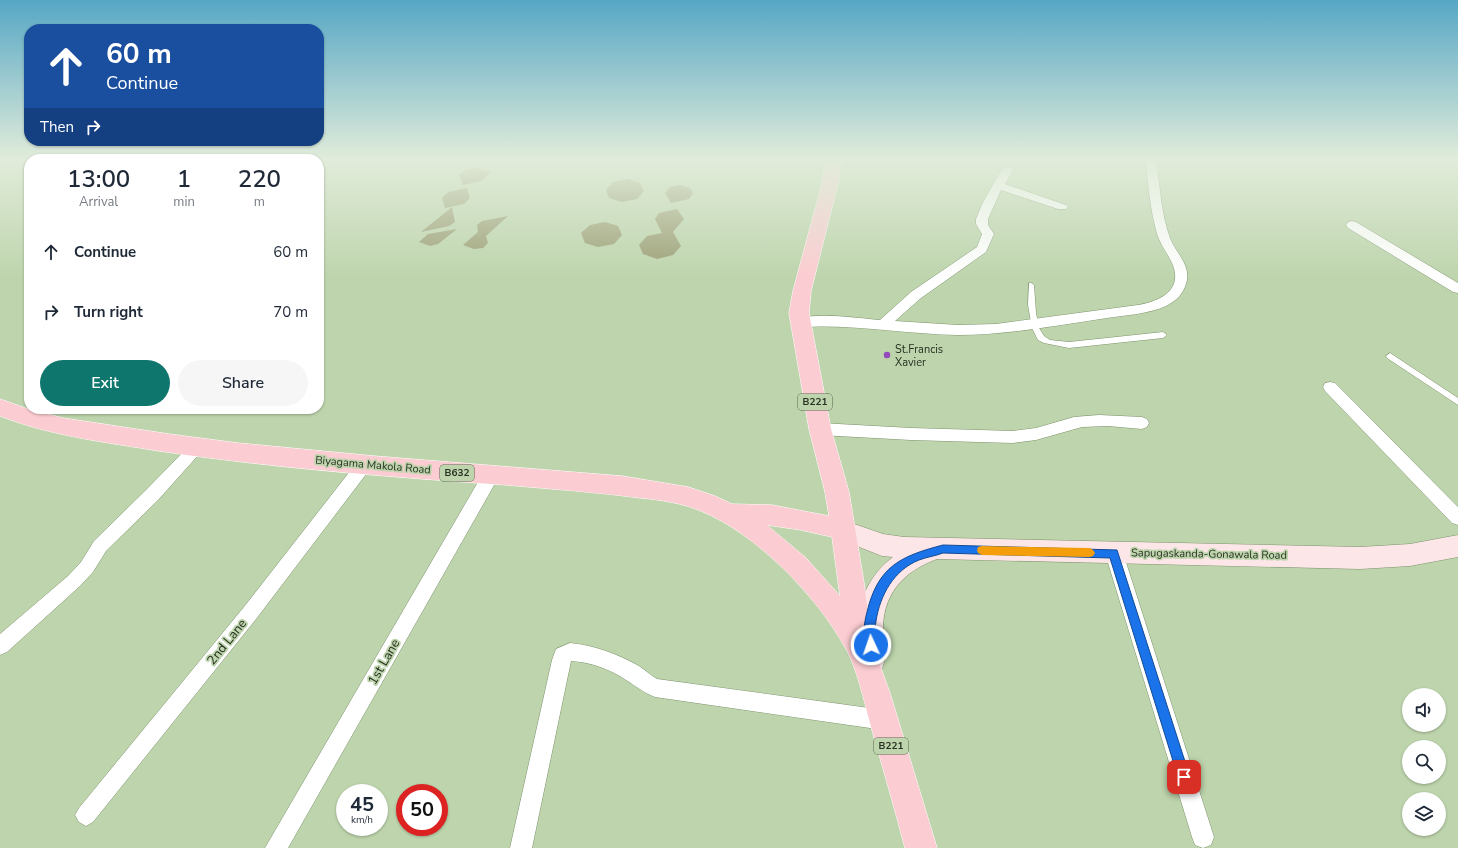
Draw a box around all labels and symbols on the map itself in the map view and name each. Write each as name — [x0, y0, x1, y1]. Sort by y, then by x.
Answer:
place label: St.Francis Xavier — [895, 342, 943, 370]
marker: St.Francis Xavier — [882, 350, 892, 360]
road number: B221 — [798, 394, 832, 410]
street label: Biyagama Makola Road — [315, 452, 431, 478]
road number: B632 — [440, 465, 474, 481]
street label: Sapugaskanda-Gonawala Road — [1131, 545, 1287, 563]
street label: 2nd Lane — [203, 615, 251, 669]
position arrow — [850, 624, 892, 666]
street label: 1st Lane — [364, 636, 404, 688]
road number: B221 — [874, 738, 908, 754]
pin — [1167, 760, 1201, 794]
speed limit sign: 50 — [396, 784, 448, 836]

